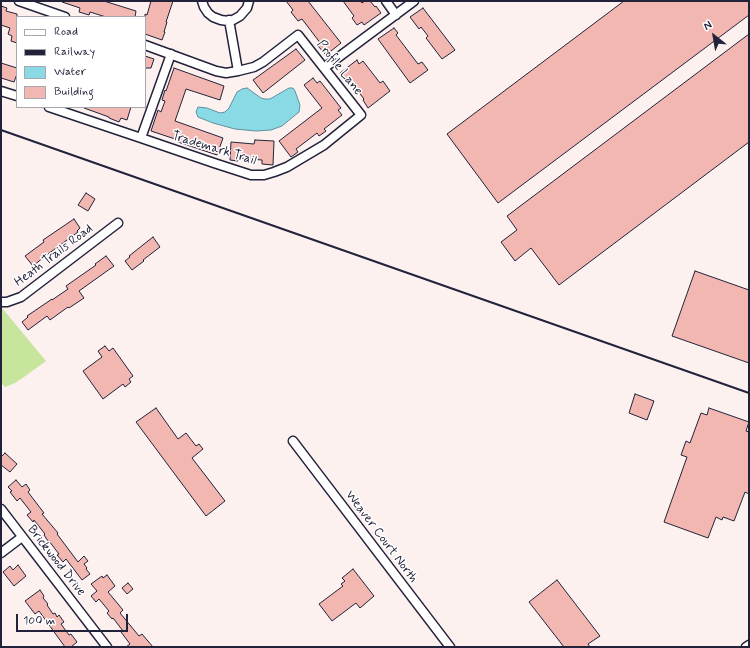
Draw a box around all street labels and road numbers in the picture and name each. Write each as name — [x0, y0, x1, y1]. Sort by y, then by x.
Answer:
street label: Profile Lane — [313, 37, 365, 99]
street label: Trademark Trail — [170, 129, 258, 169]
street label: Heath Trails Road — [12, 221, 96, 291]
street label: Weaver Court North — [341, 488, 421, 586]
street label: Brickwood Drive — [24, 522, 88, 600]

